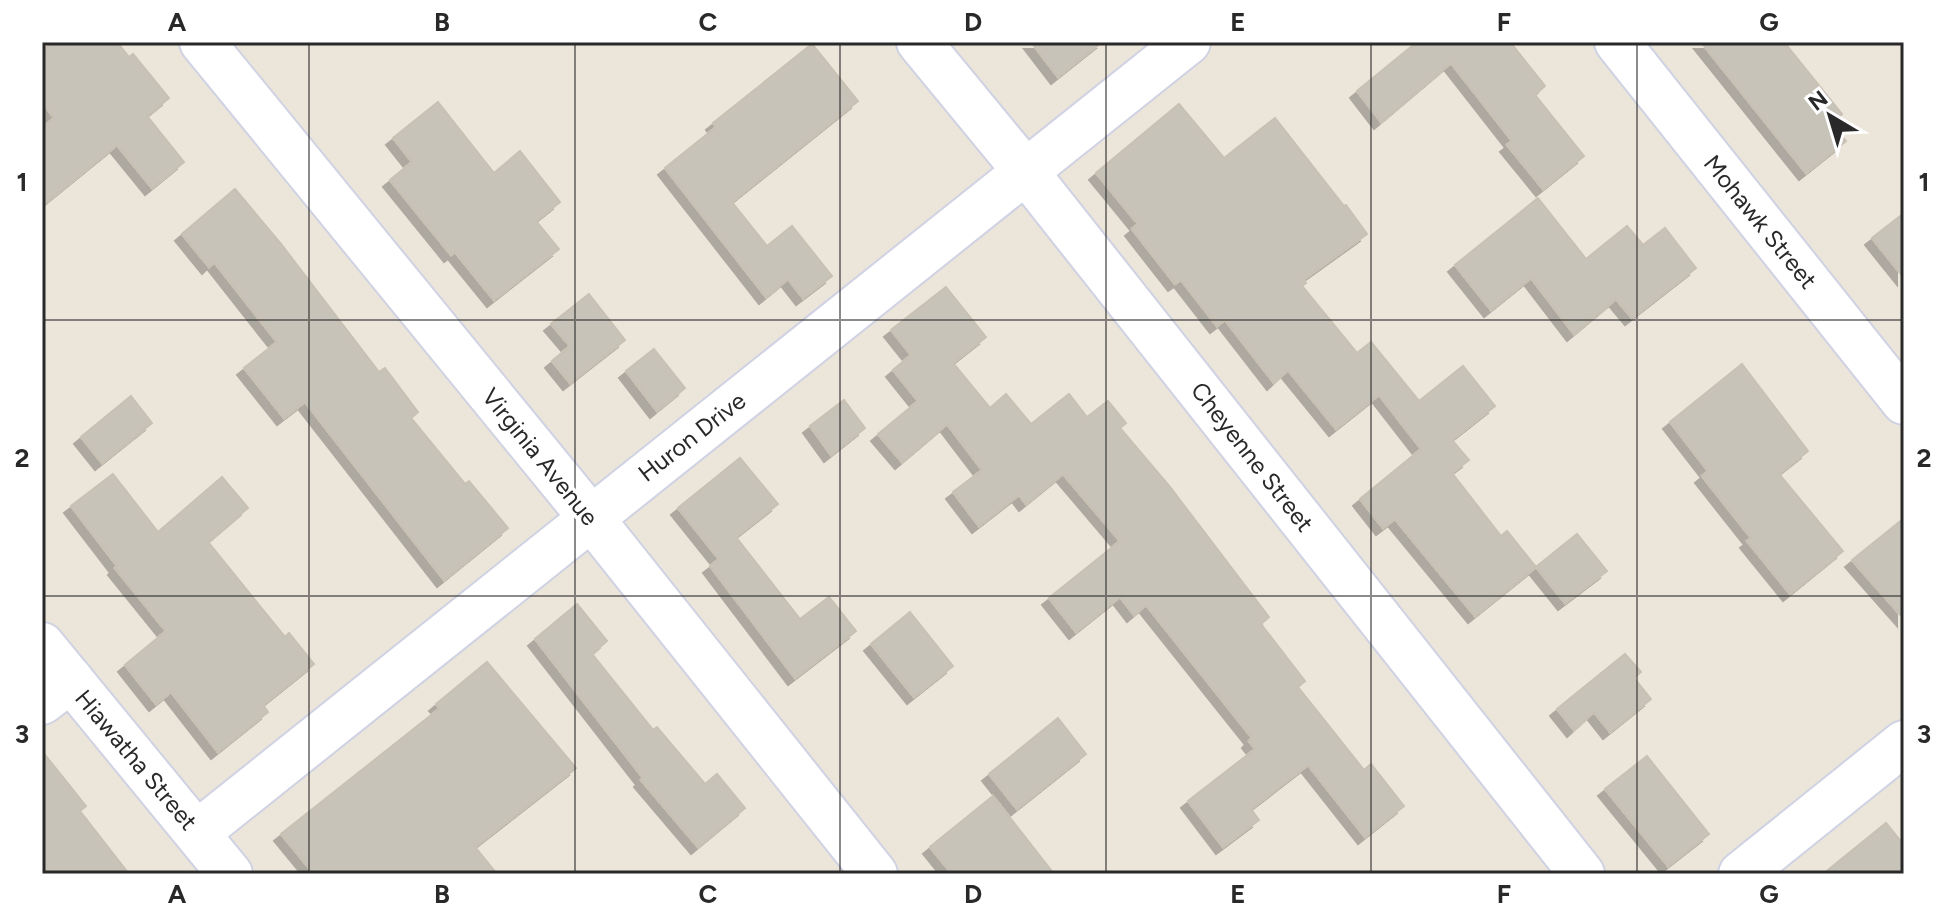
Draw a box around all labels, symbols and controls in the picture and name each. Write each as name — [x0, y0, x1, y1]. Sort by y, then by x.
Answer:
text: A — [168, 6, 187, 38]
text: B — [434, 6, 450, 38]
text: C — [699, 6, 718, 38]
text: D — [964, 6, 982, 38]
text: E — [1230, 6, 1246, 38]
text: F — [1497, 6, 1511, 38]
text: G — [1759, 6, 1779, 38]
north arrow — [1790, 76, 1870, 156]
text: N — [1803, 85, 1833, 117]
street label: Mohawk Street — [1698, 149, 1823, 294]
text: 1 — [17, 166, 27, 198]
text: 1 — [1919, 166, 1929, 198]
street label: Cheyenne Street — [1185, 376, 1320, 537]
street label: Virginia Avenue — [476, 382, 605, 531]
street label: Huron Drive — [632, 386, 751, 488]
text: 2 — [14, 442, 30, 474]
text: 2 — [1916, 442, 1932, 474]
street label: Hiawatha Street — [69, 684, 203, 836]
text: 3 — [15, 718, 29, 750]
text: 3 — [1917, 718, 1931, 750]
text: A — [168, 878, 187, 910]
text: B — [434, 878, 450, 910]
text: C — [699, 878, 718, 910]
text: D — [964, 878, 982, 910]
text: E — [1230, 878, 1246, 910]
text: F — [1497, 878, 1511, 910]
text: G — [1759, 878, 1779, 910]

